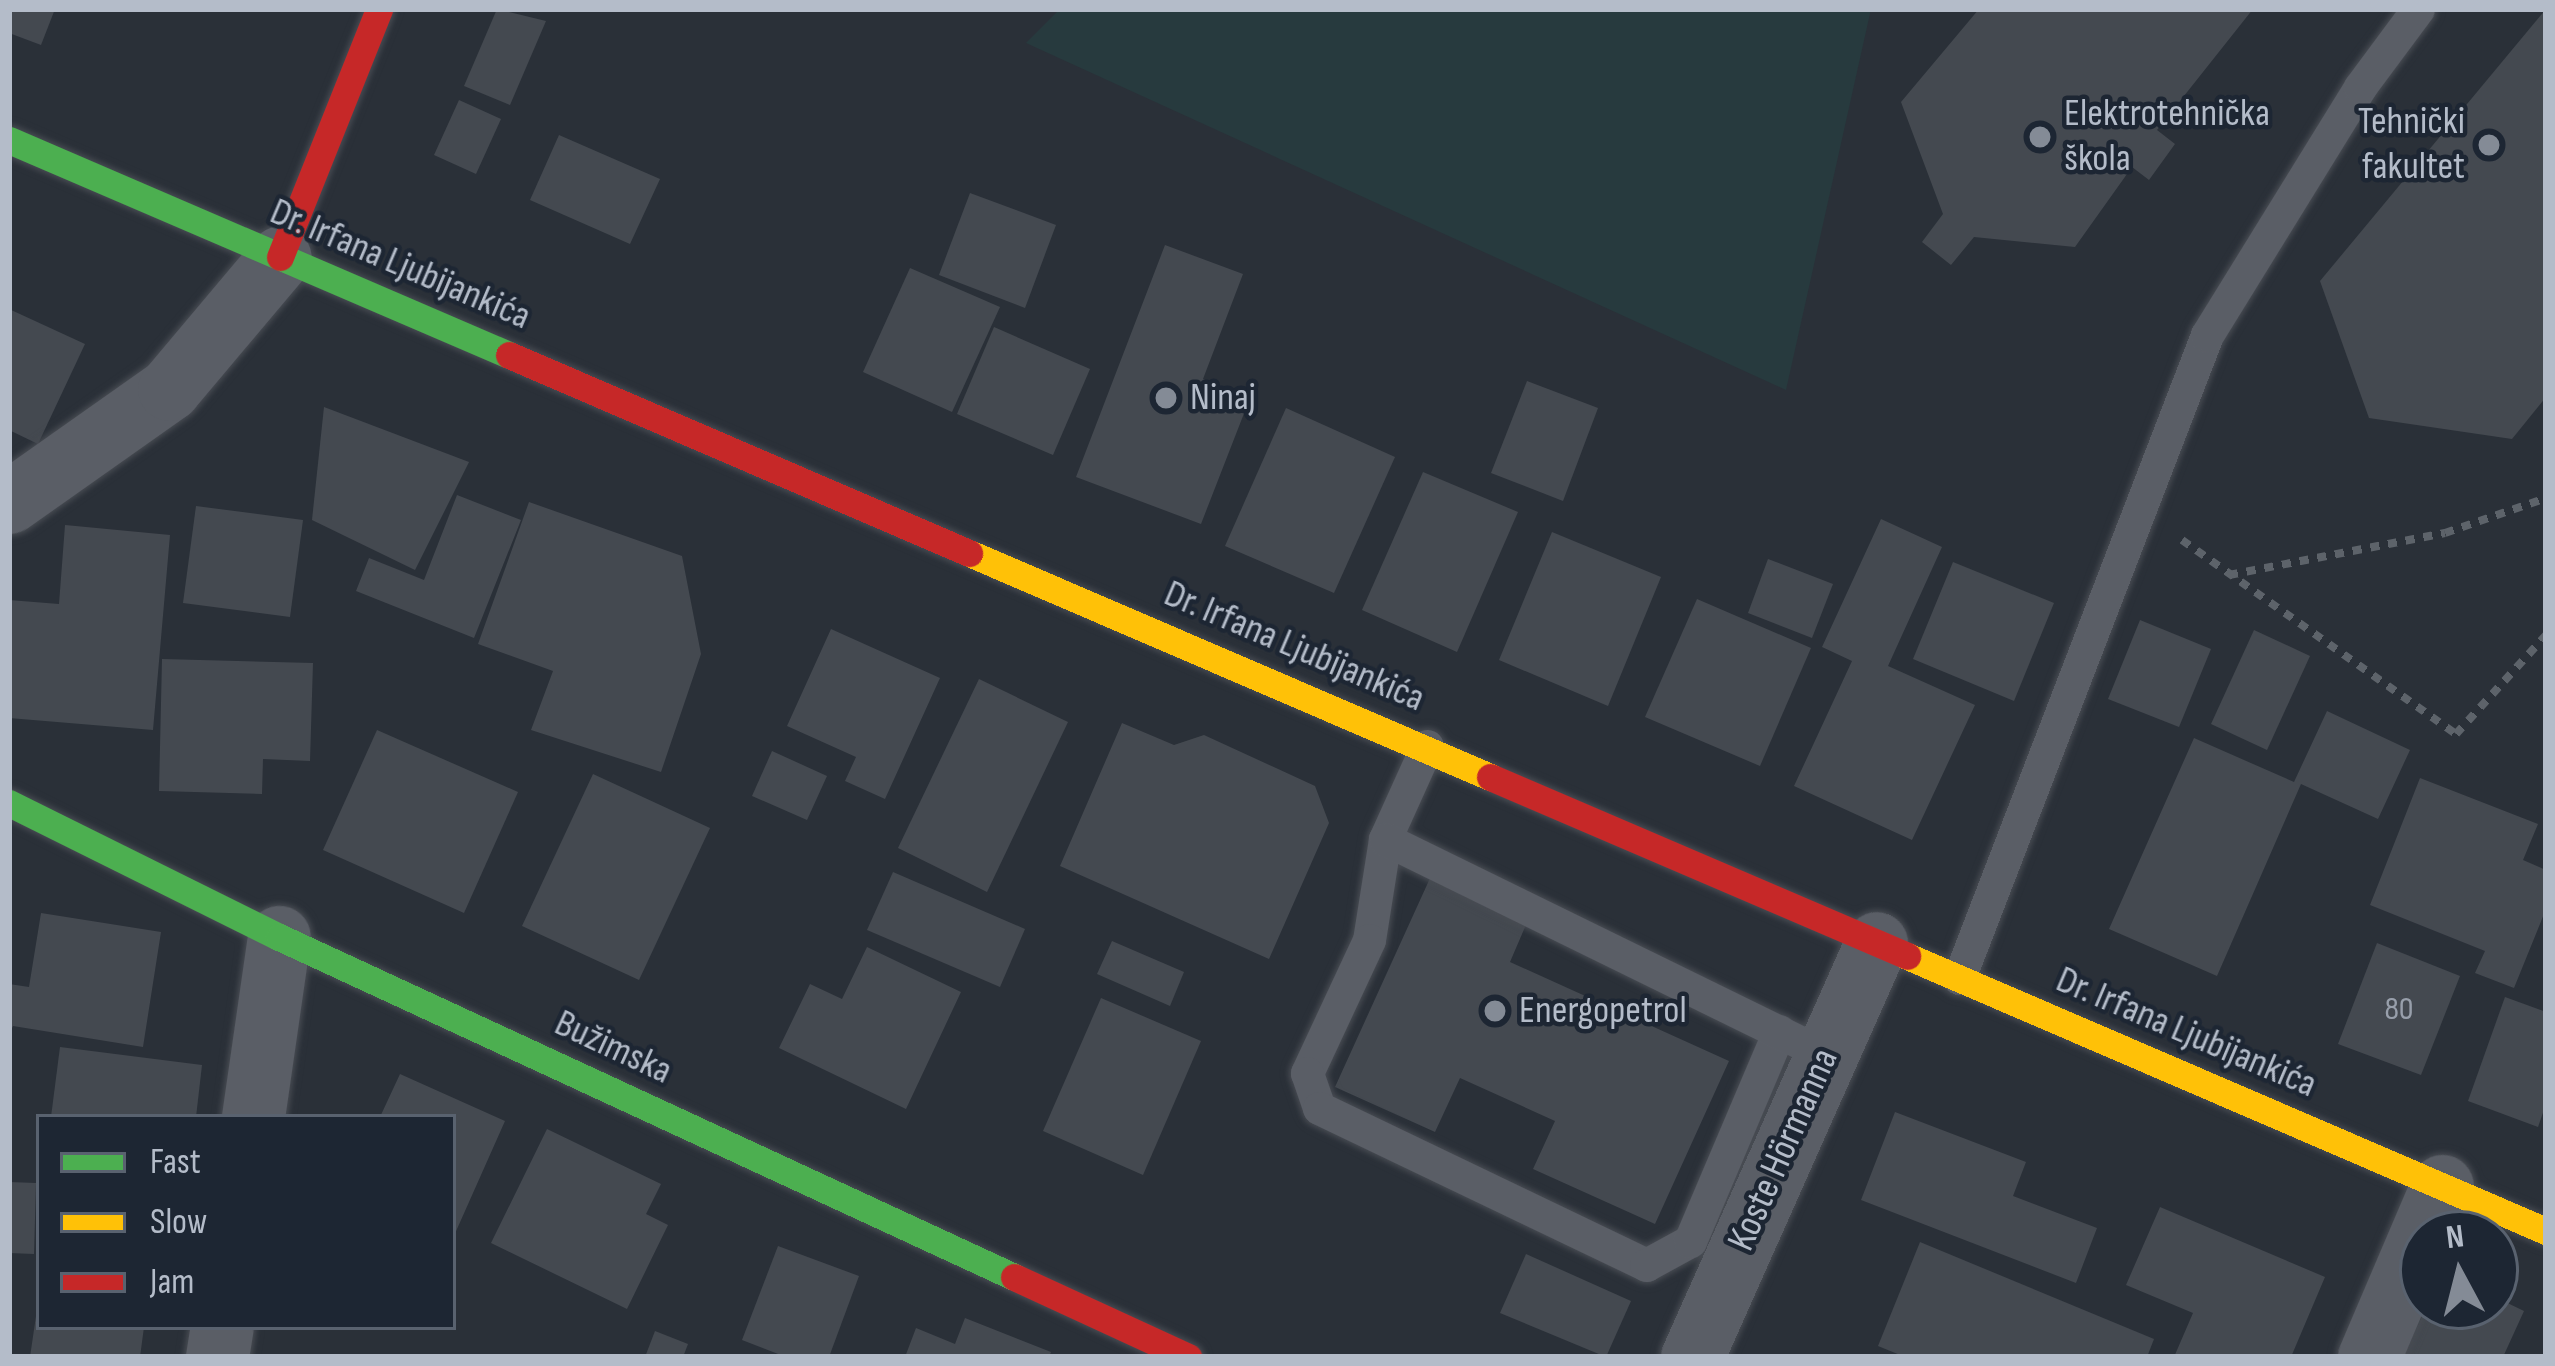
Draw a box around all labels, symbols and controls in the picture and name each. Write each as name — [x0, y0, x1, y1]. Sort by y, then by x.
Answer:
place label: Elektrotehnička škola — [2064, 92, 2270, 183]
place label: Tehnički fakultet — [2358, 100, 2465, 191]
marker: Elektrotehnička škola — [2027, 124, 2053, 150]
marker: Tehnički fakultet — [2476, 132, 2502, 158]
street label: Dr. Irfana Ljubijankića — [263, 189, 537, 341]
place label: Ninaj — [1190, 375, 1256, 421]
marker: Ninaj — [1153, 385, 1179, 411]
street label: Dr. Irfana Ljubijankića — [1157, 571, 1431, 723]
street label: Dr. Irfana Ljubijankića — [2049, 957, 2323, 1109]
place label: Energopetrol — [1519, 988, 1687, 1034]
house number: 80 — [2384, 990, 2414, 1030]
marker: Energopetrol — [1482, 998, 1508, 1024]
street label: Bužimska — [547, 1001, 679, 1095]
street label: Koste Hörmanna — [1719, 1042, 1849, 1258]
legend — [36, 1114, 456, 1330]
text: Fast — [150, 1141, 201, 1184]
text: Slow — [150, 1201, 207, 1244]
north arrow — [2399, 1210, 2519, 1330]
text: N — [2444, 1216, 2466, 1258]
text: Jam — [150, 1261, 194, 1304]

